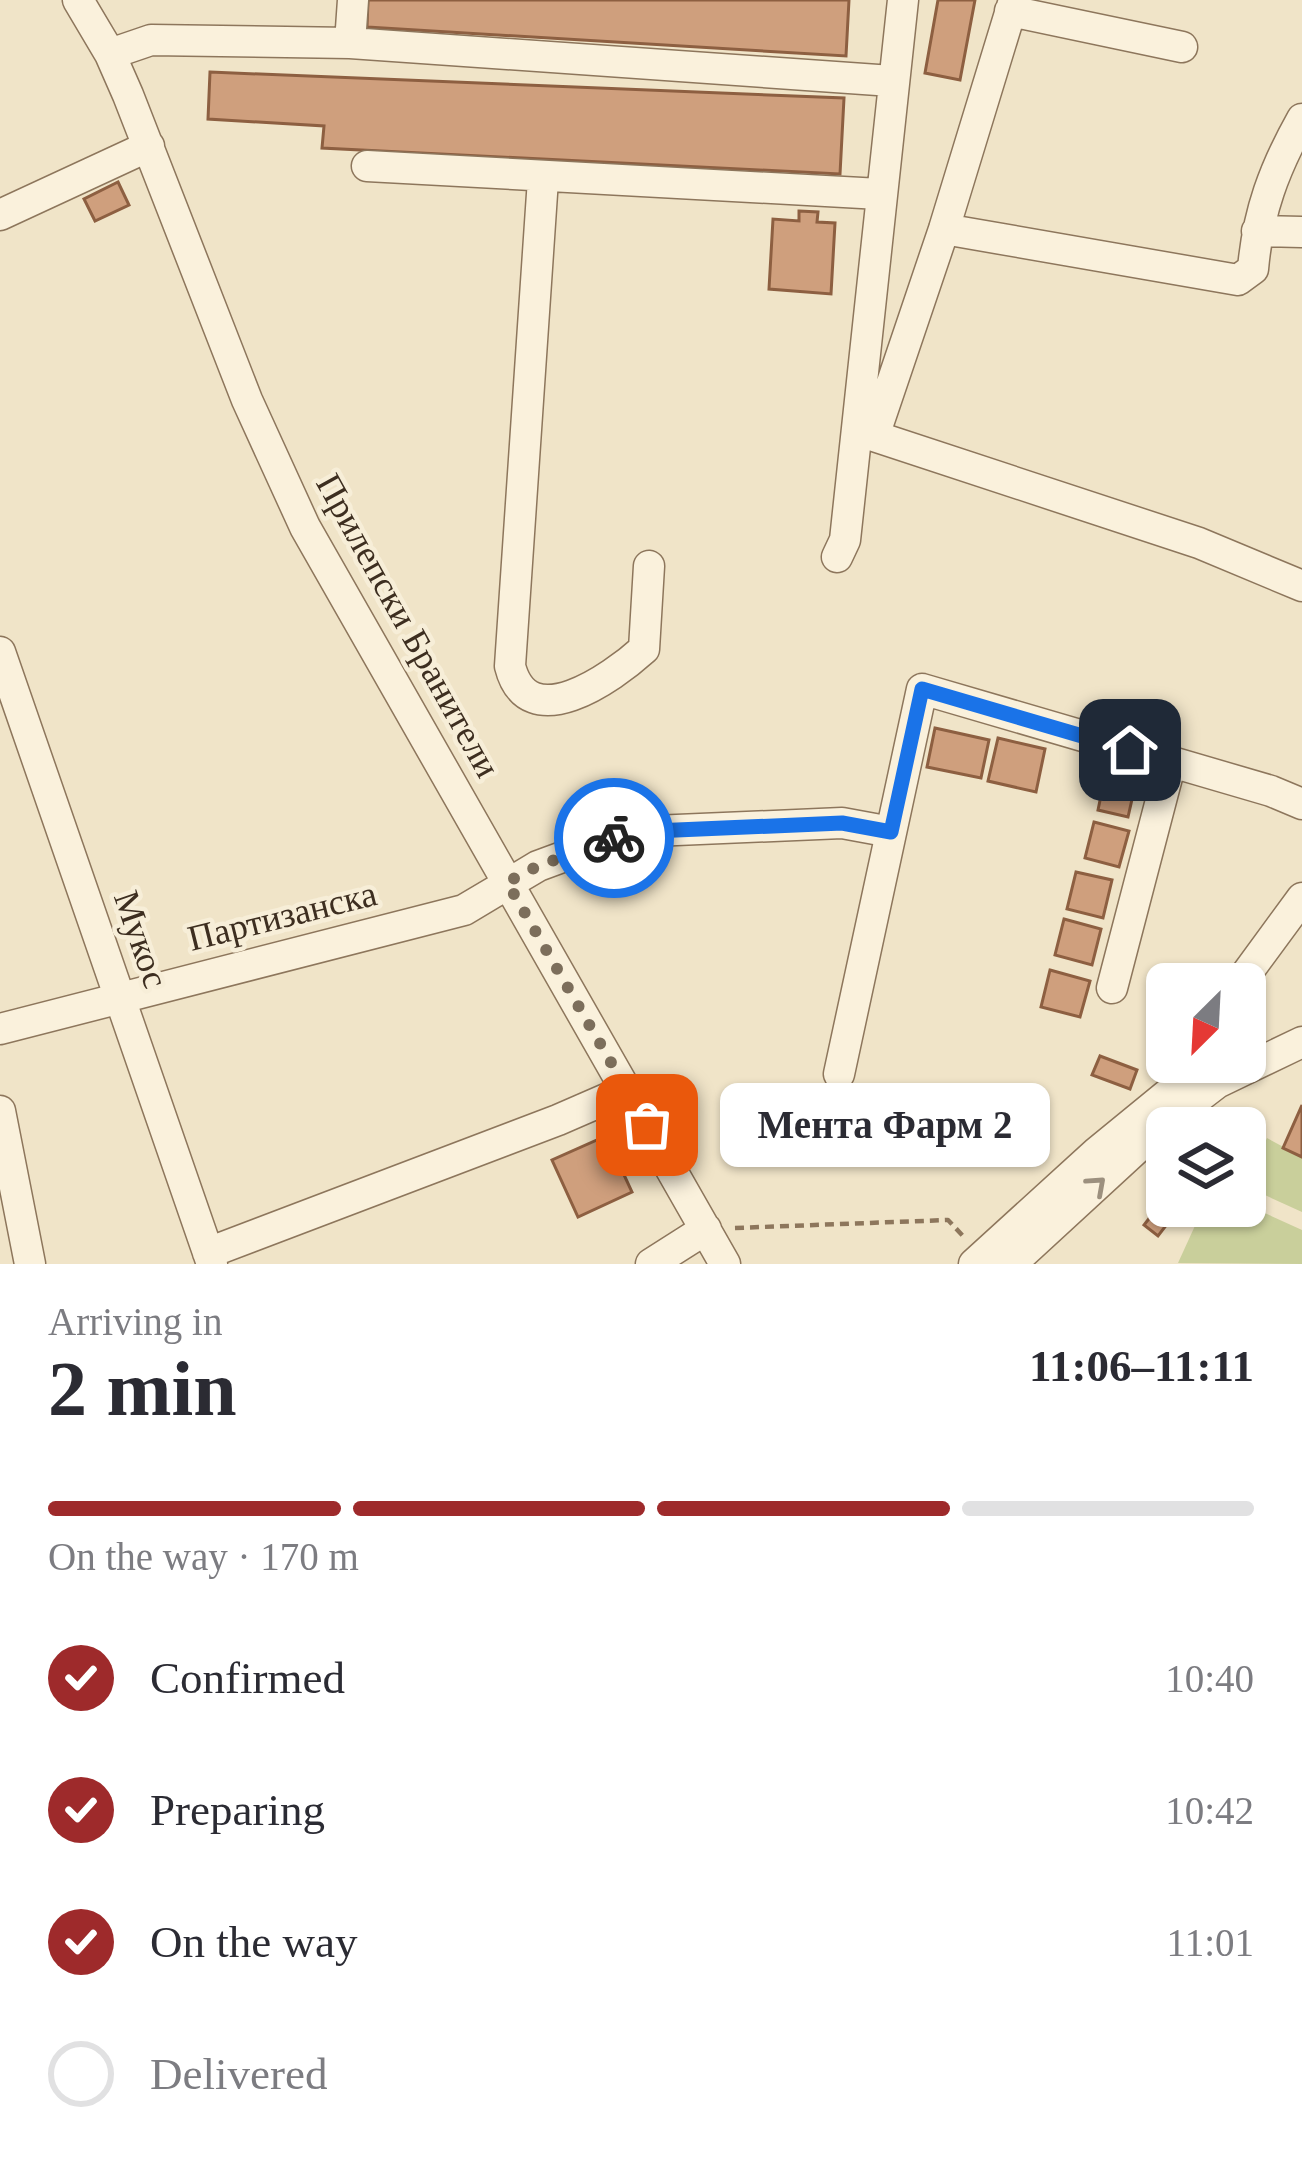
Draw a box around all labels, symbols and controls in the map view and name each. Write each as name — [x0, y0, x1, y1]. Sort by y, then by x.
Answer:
street label: Прилепски Бранители — [308, 467, 508, 784]
pin — [1079, 699, 1181, 801]
icon: home — [1097, 717, 1163, 783]
courier — [554, 778, 674, 898]
icon: bike — [581, 805, 647, 871]
street label: Партизанска — [184, 873, 381, 959]
street label: Мукос — [106, 886, 176, 993]
north arrow — [1146, 963, 1266, 1083]
map controls — [1146, 963, 1266, 1227]
pin — [596, 1074, 698, 1176]
callout: Мента Фарм 2 — [719, 1083, 1049, 1167]
icon: bag — [614, 1092, 680, 1158]
text: Мента Фарм 2 — [758, 1103, 1012, 1146]
button: layers — [1146, 1107, 1266, 1227]
one-way arrow — [1084, 1178, 1105, 1199]
text: Arriving in — [48, 1300, 222, 1343]
text: 11:06–11:11 — [1029, 1341, 1254, 1391]
text: 2 min — [48, 1345, 237, 1432]
text: On the way · 170 m — [48, 1535, 359, 1578]
icon: check — [48, 1645, 114, 1711]
text: Confirmed — [150, 1653, 345, 1703]
text: 10:40 — [1165, 1657, 1254, 1700]
icon: check — [48, 1777, 114, 1843]
text: Preparing — [150, 1785, 325, 1835]
text: 10:42 — [1165, 1789, 1254, 1832]
icon: check — [48, 1909, 114, 1975]
text: On the way — [150, 1917, 357, 1967]
text: 11:01 — [1167, 1921, 1254, 1964]
text: Delivered — [150, 2049, 327, 2099]

